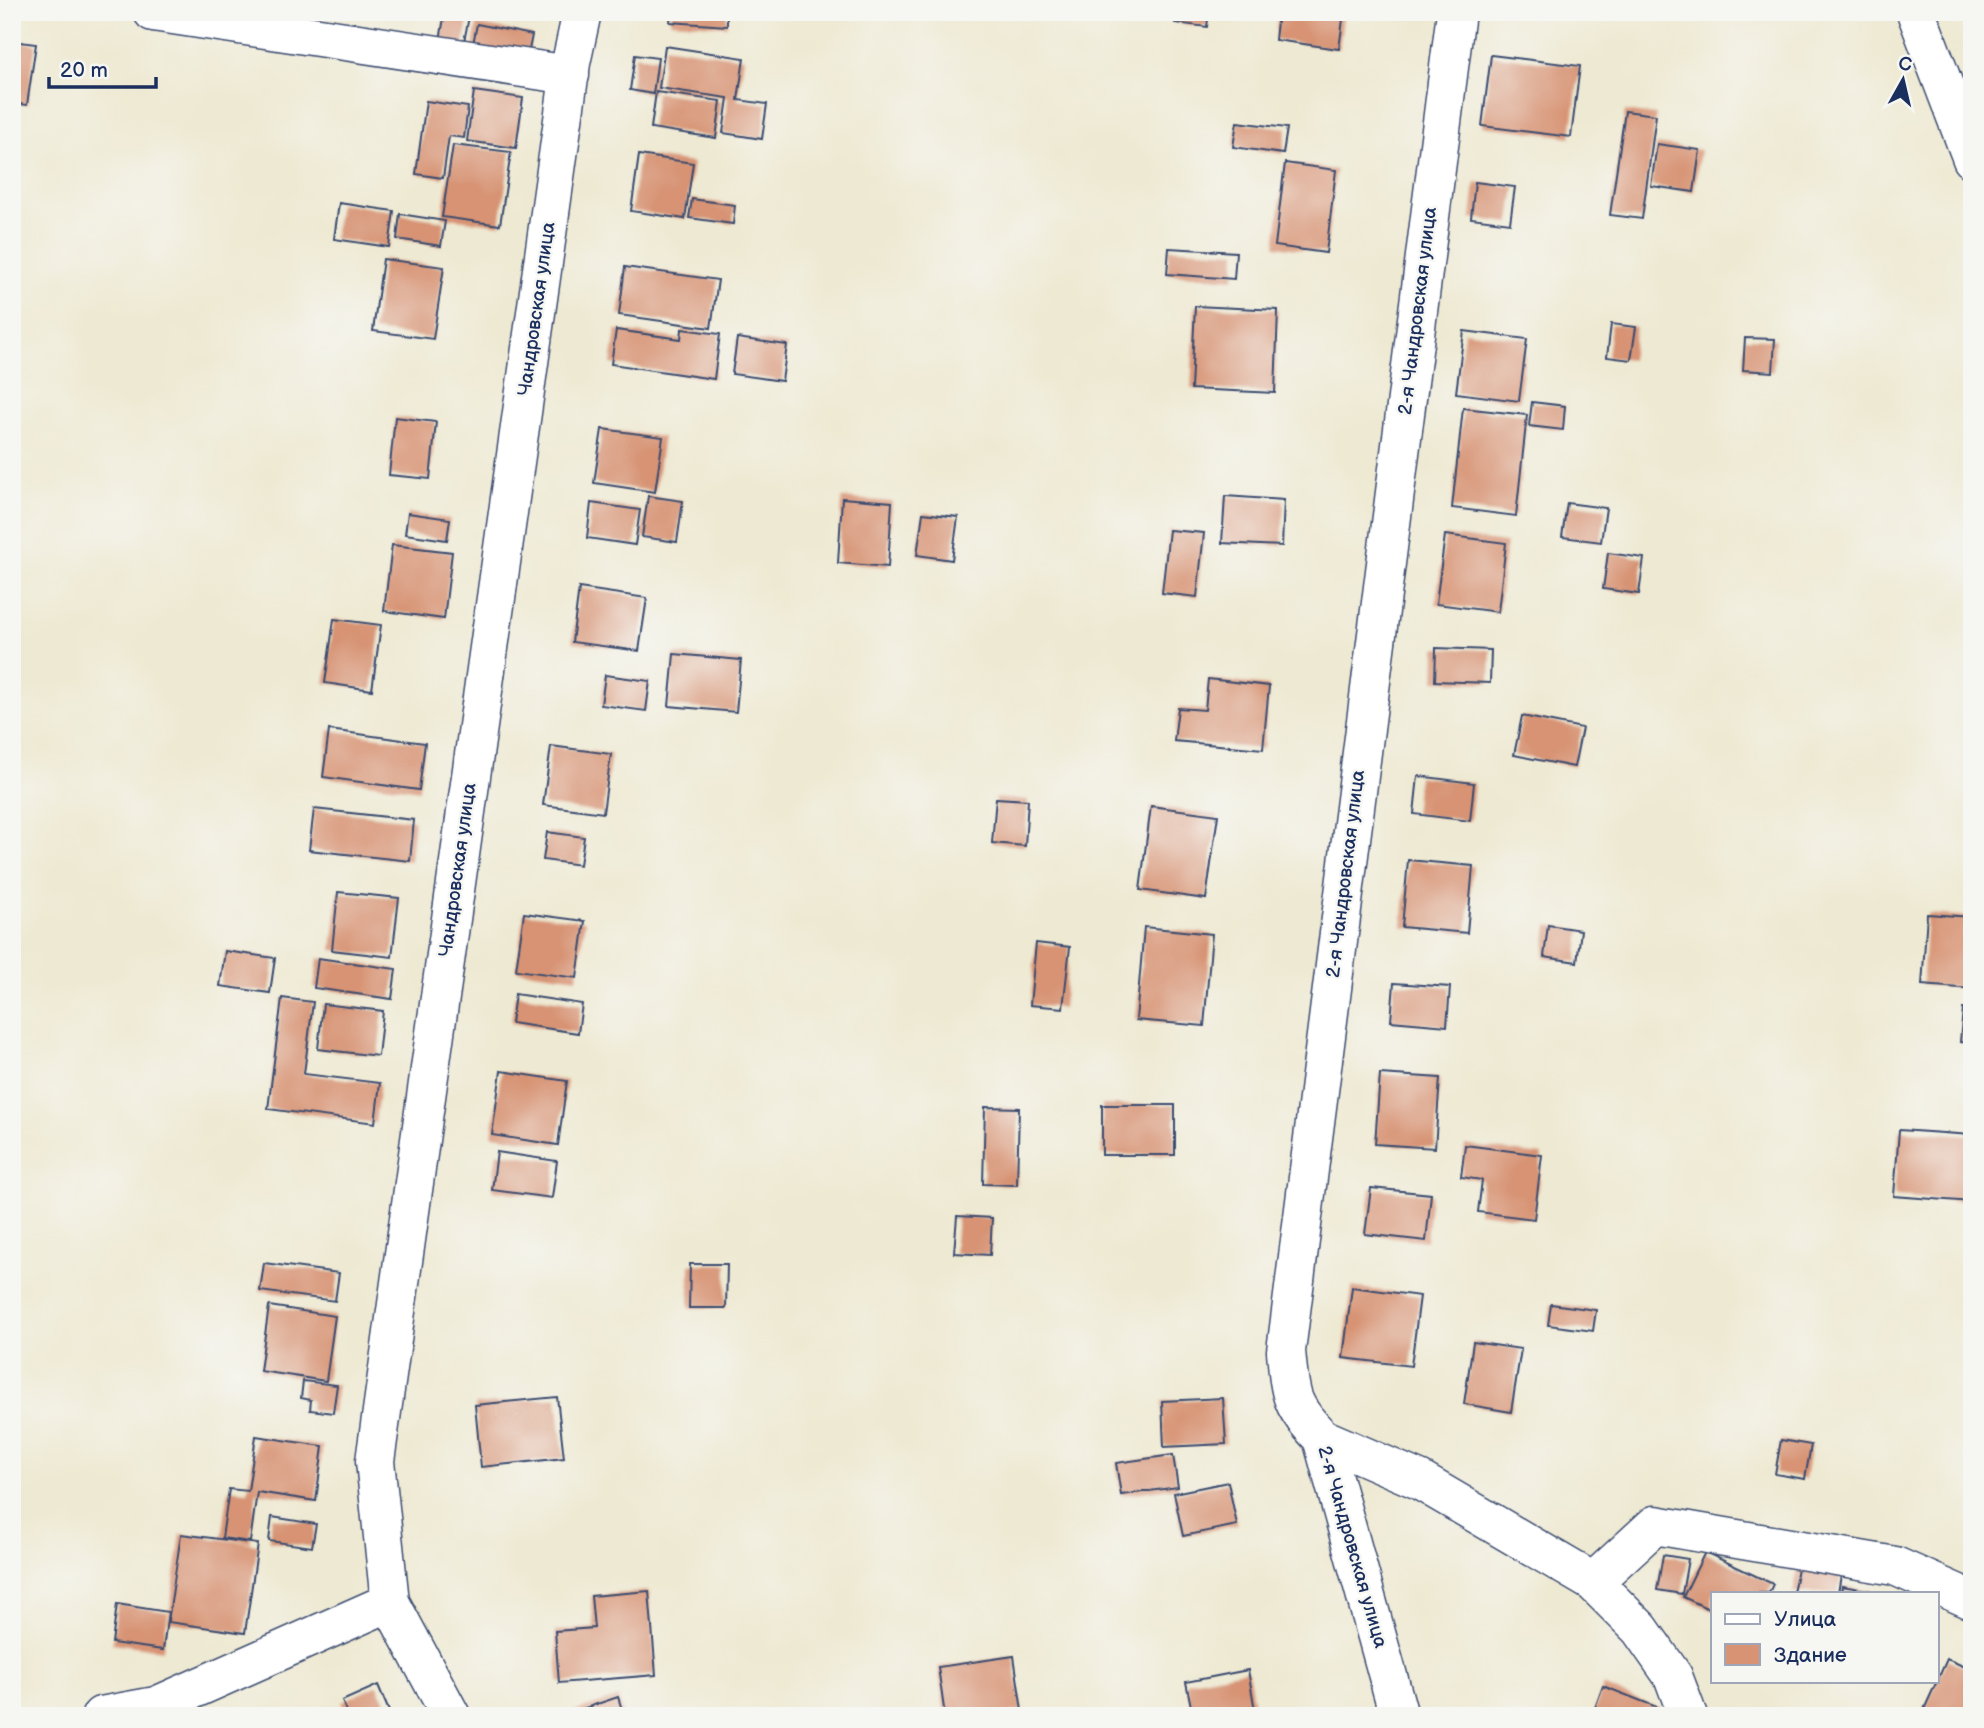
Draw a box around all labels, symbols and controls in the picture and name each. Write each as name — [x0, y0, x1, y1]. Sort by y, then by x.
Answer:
scale bar — [49, 46, 156, 90]
north arrow — [1868, 46, 1938, 116]
text: С — [1897, 52, 1913, 77]
text: 20 m — [60, 58, 108, 83]
street label: 2-я Чандровская улица — [1394, 206, 1442, 416]
street label: Чандровская улица — [513, 221, 561, 397]
street label: 2-я Чандровская улица — [1322, 769, 1370, 979]
street label: Чандровская улица — [434, 782, 482, 958]
street label: 2-я Чандровская улица — [1312, 1443, 1392, 1651]
legend — [1711, 1592, 1938, 1682]
text: Улица — [1774, 1607, 1837, 1632]
text: Здание — [1774, 1643, 1847, 1668]

